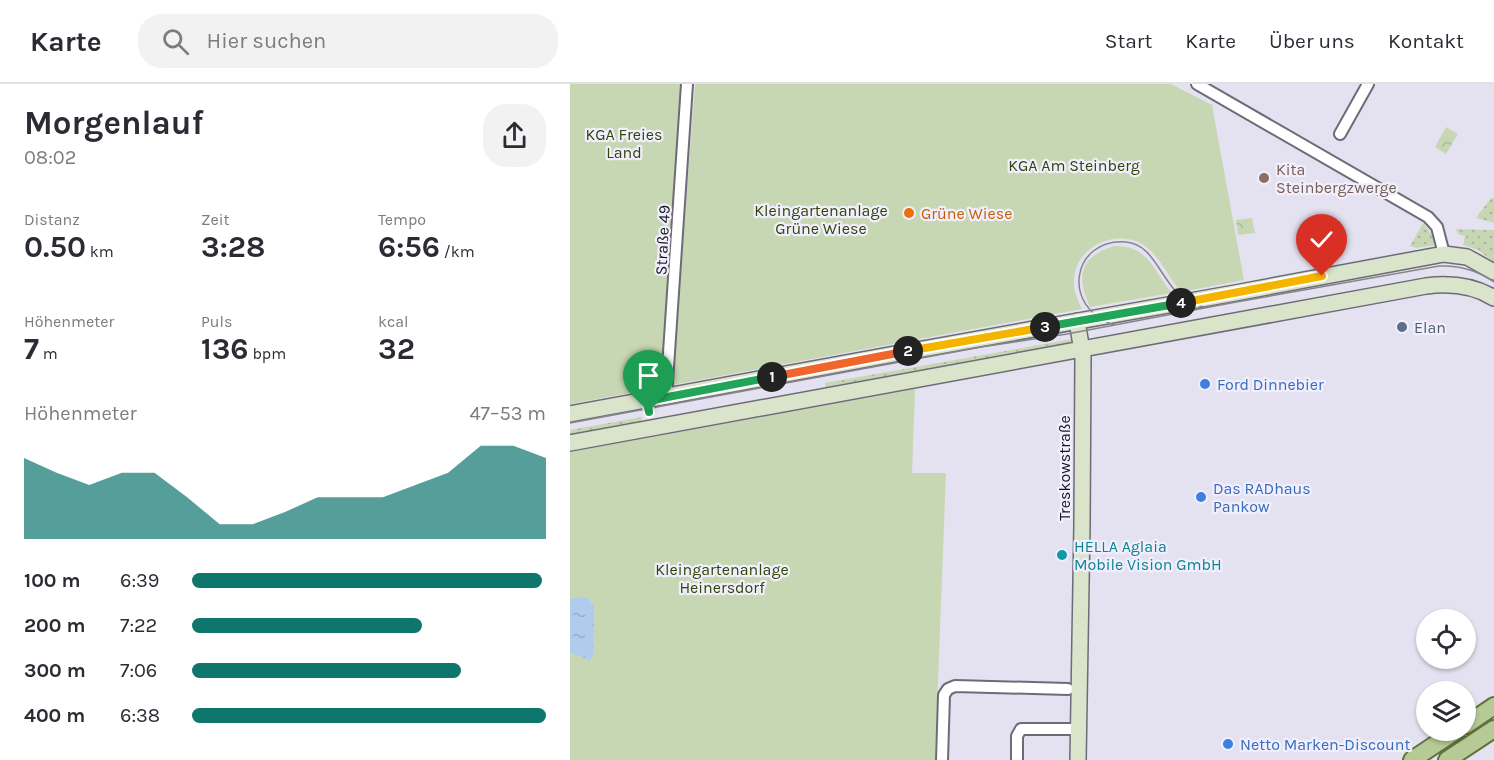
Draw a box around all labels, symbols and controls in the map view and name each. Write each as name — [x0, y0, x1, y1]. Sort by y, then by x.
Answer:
search box — [138, 14, 558, 68]
text: Karte — [30, 25, 102, 58]
icon: search — [159, 25, 192, 58]
text: Hier suchen — [207, 28, 326, 54]
text: Start — [1105, 29, 1152, 53]
text: Karte — [1185, 29, 1236, 53]
text: Über uns — [1269, 29, 1355, 53]
text: Kontakt — [1388, 29, 1464, 53]
text: Morgenlauf — [24, 104, 204, 142]
button: share — [483, 104, 546, 167]
park label: KGA Freies Land — [586, 125, 662, 162]
text: 08:02 — [24, 146, 76, 169]
park label: KGA Am Steinberg — [1008, 156, 1140, 175]
place label: Kita Steinbergzwerge — [1276, 160, 1397, 197]
marker: Kita Steinbergzwerge — [1257, 171, 1271, 185]
park label: Kleingartenanlage Grüne Wiese — [754, 201, 888, 238]
street label: Straße 49 — [651, 204, 674, 276]
place label: Grüne Wiese — [921, 204, 1012, 223]
marker: Grüne Wiese — [902, 206, 916, 220]
text: Distanz — [24, 210, 80, 229]
text: Zeit — [201, 210, 229, 229]
text: Tempo — [378, 210, 426, 229]
pin — [1296, 214, 1347, 276]
icon: check — [1305, 223, 1338, 256]
text: 0.50 — [24, 229, 86, 265]
text: 3:28 — [201, 229, 265, 265]
text: 6:56 — [378, 229, 440, 265]
text: km — [86, 242, 114, 261]
text: /km — [440, 242, 475, 261]
pin: 4 — [1166, 288, 1196, 318]
text: 4 — [1176, 293, 1186, 312]
text: Höhenmeter — [24, 312, 114, 331]
text: Puls — [201, 312, 232, 331]
text: kcal — [378, 312, 409, 331]
pin: 3 — [1030, 312, 1060, 342]
text: 3 — [1040, 317, 1050, 336]
place label: Elan — [1414, 318, 1446, 337]
marker: Elan — [1395, 320, 1409, 334]
text: 7 — [24, 331, 39, 367]
text: 136 — [201, 331, 249, 367]
text: 32 — [378, 331, 415, 367]
pin: 2 — [893, 336, 923, 366]
text: 2 — [903, 341, 913, 360]
text: m — [39, 344, 58, 363]
text: bpm — [249, 344, 286, 363]
pin — [623, 350, 674, 412]
icon: arrive — [632, 359, 665, 392]
pin: 1 — [757, 362, 787, 392]
text: 1 — [769, 367, 775, 386]
place label: Ford Dinnebier — [1217, 375, 1324, 394]
marker: Ford Dinnebier — [1198, 377, 1212, 391]
text: Höhenmeter — [24, 402, 137, 425]
text: 47–53 m — [469, 402, 546, 425]
street label: Treskowstraße — [1055, 415, 1074, 521]
place label: Das RADhaus Pankow — [1213, 479, 1311, 516]
marker: Das RADhaus Pankow — [1194, 490, 1208, 504]
place label: HELLA Aglaia Mobile Vision GmbH — [1074, 537, 1222, 574]
marker: HELLA Aglaia Mobile Vision GmbH — [1055, 548, 1069, 562]
park label: Kleingartenanlage Heinersdorf — [655, 560, 789, 597]
text: 100 m — [24, 569, 80, 592]
text: 6:39 — [120, 569, 159, 592]
map controls — [1416, 609, 1476, 741]
button: locate — [1416, 609, 1476, 669]
text: 200 m — [24, 614, 85, 637]
text: 7:22 — [120, 614, 157, 637]
text: 300 m — [24, 659, 86, 682]
text: 7:06 — [120, 659, 157, 682]
button: layers — [1416, 681, 1476, 741]
text: 400 m — [24, 704, 85, 727]
text: 6:38 — [120, 704, 160, 727]
place label: Netto Marken-Discount — [1240, 735, 1410, 754]
marker: Netto Marken-Discount — [1221, 737, 1235, 751]

